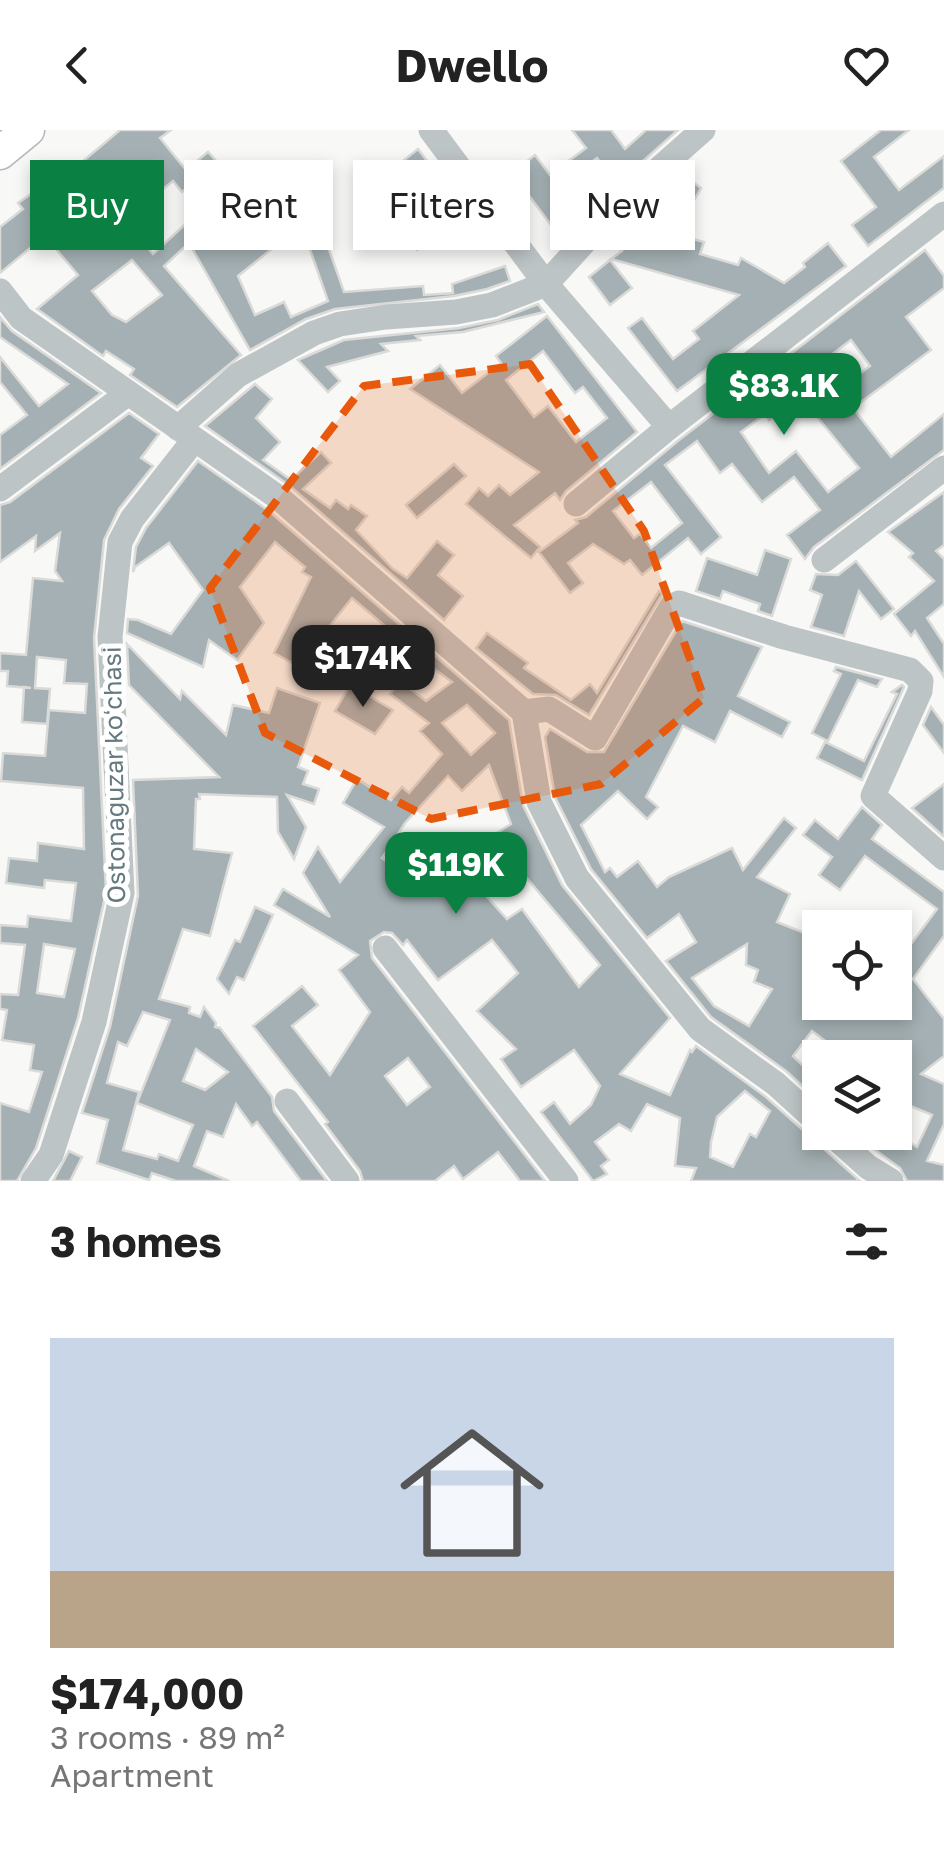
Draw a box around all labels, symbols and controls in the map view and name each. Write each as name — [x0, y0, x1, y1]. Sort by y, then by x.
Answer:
icon: back — [50, 38, 105, 93]
text: Dwello — [396, 38, 548, 92]
icon: heart — [839, 38, 894, 93]
chip: Buy — [30, 160, 164, 250]
chip: Rent — [184, 160, 333, 250]
chip: Filters — [353, 160, 530, 250]
chip: New — [550, 160, 695, 250]
pin: $83.1K — [703, 353, 865, 438]
text: $83.1K — [728, 366, 840, 404]
pin: $174K — [293, 625, 433, 710]
text: $174K — [314, 638, 412, 676]
street label: Ostonaguzar koʻchasi — [96, 646, 131, 904]
pin: $119K — [386, 832, 526, 917]
text: $119K — [407, 845, 505, 883]
map controls — [802, 910, 912, 1150]
button: locate — [802, 910, 912, 1020]
button: layers — [802, 1040, 912, 1150]
icon: filters — [839, 1214, 894, 1269]
text: 3 homes — [50, 1216, 222, 1266]
icon: home — [382, 1403, 562, 1583]
text: $174,000 — [50, 1668, 244, 1718]
text: 3 rooms · 89 m² — [50, 1718, 285, 1756]
text: Apartment — [50, 1756, 214, 1794]

